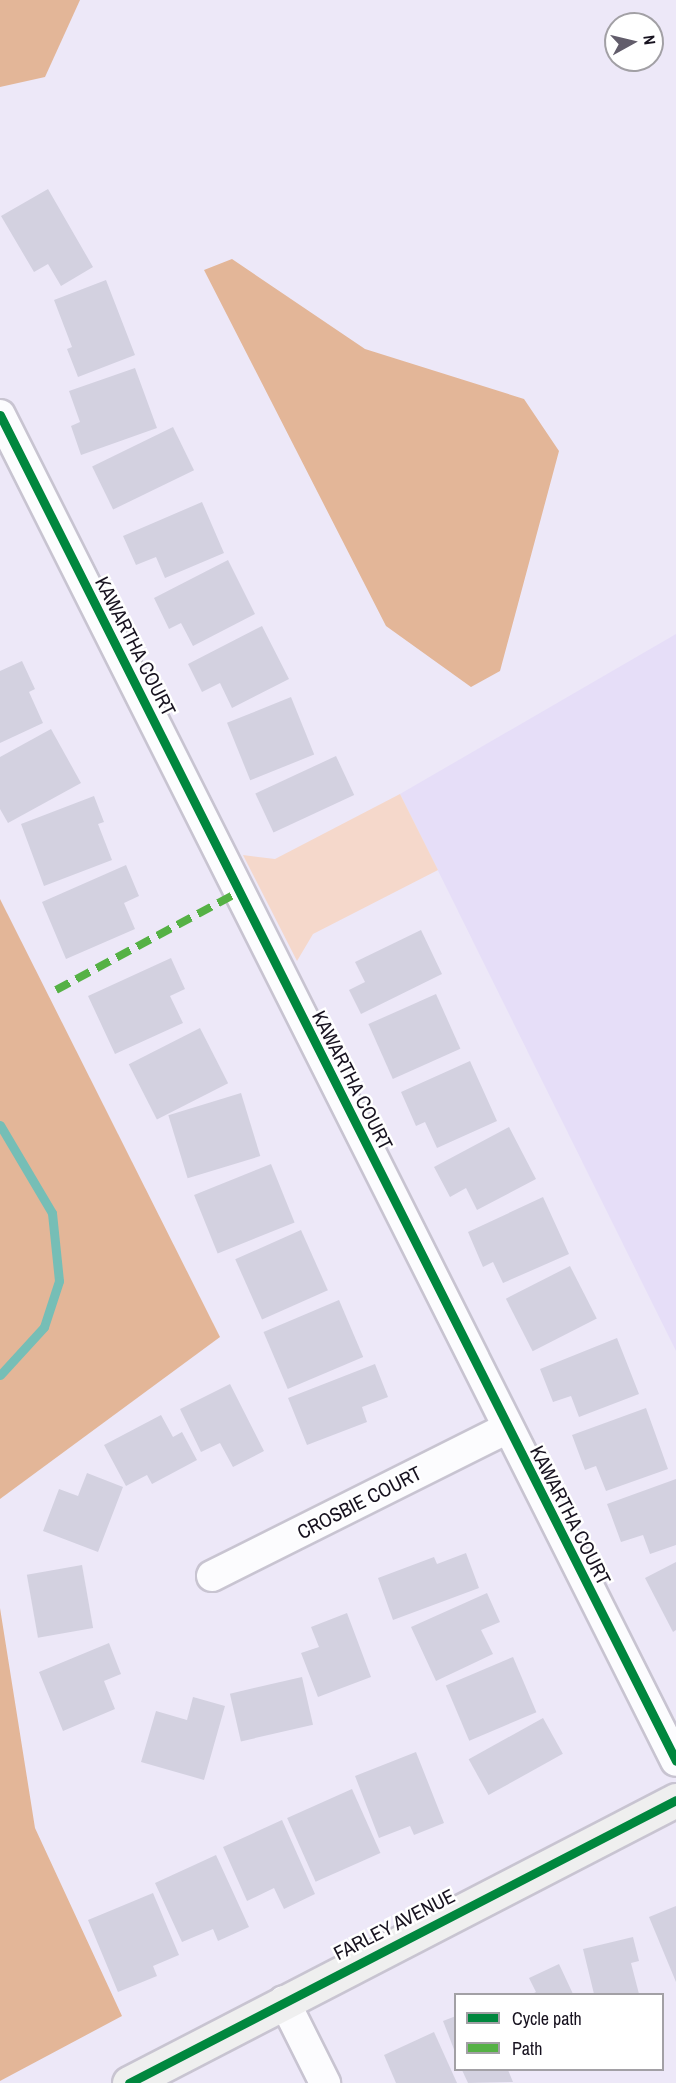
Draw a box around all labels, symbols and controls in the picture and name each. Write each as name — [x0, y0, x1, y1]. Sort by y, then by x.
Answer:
north arrow — [604, 12, 664, 72]
text: N — [638, 34, 661, 46]
street label: KAWARTHA COURT — [90, 572, 182, 720]
street label: KAWARTHA COURT — [307, 1006, 399, 1154]
street label: KAWARTHA COURT — [525, 1441, 617, 1589]
street label: CROSBIE COURT — [293, 1460, 425, 1544]
street label: FARLEY AVENUE — [329, 1883, 459, 1965]
legend — [454, 1993, 664, 2071]
text: Cycle path — [512, 2006, 582, 2031]
text: Path — [512, 2036, 542, 2061]

